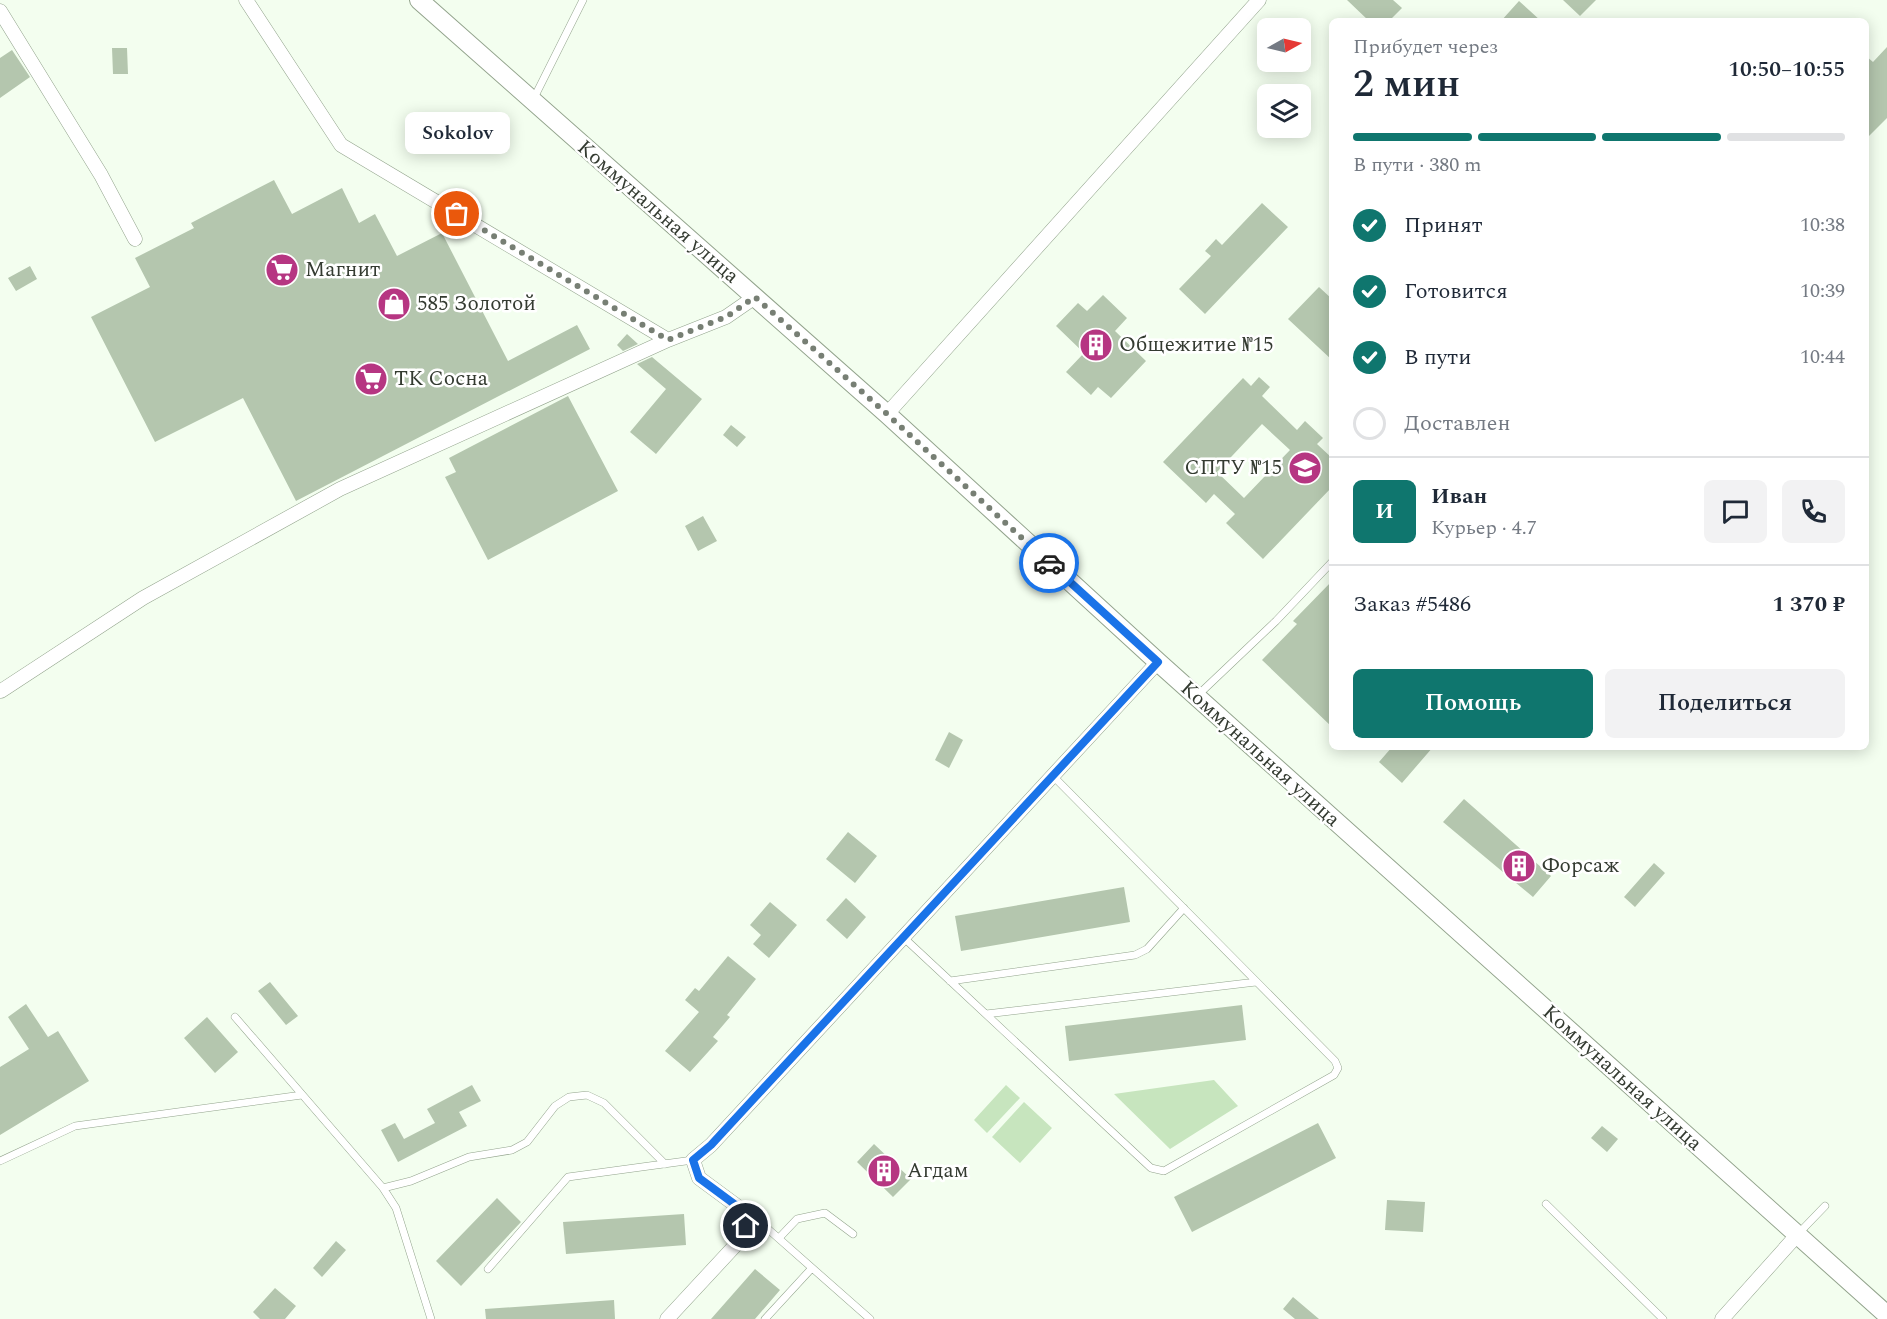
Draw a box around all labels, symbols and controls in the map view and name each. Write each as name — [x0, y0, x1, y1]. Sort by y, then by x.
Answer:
north arrow — [1257, 18, 1311, 72]
map controls — [1257, 18, 1311, 138]
text: Прибудет через — [1353, 32, 1498, 62]
text: 10:50–10:55 — [1728, 53, 1845, 86]
text: 2 мин — [1353, 55, 1460, 114]
button: layers — [1257, 84, 1311, 138]
callout: Sokolov — [404, 112, 510, 154]
text: Sokolov — [422, 118, 493, 148]
street label: Коммунальная улица — [570, 132, 747, 292]
text: В пути · 380 m — [1353, 150, 1481, 180]
pin — [431, 188, 482, 239]
icon: bag — [440, 197, 473, 230]
icon: check — [1353, 209, 1386, 242]
text: Принят — [1404, 209, 1483, 242]
text: 10:38 — [1800, 210, 1845, 240]
supermarket icon: Магнит — [264, 252, 300, 288]
place label: Магнит — [305, 254, 380, 286]
icon: check — [1353, 275, 1386, 308]
text: Готовится — [1404, 275, 1508, 308]
text: 10:39 — [1800, 276, 1845, 306]
shop icon: 585 Золотой — [376, 286, 412, 322]
place label: 585 Золотой — [417, 288, 536, 320]
building icon: Общежитие №15 — [1078, 327, 1114, 363]
place label: Общежитие №15 — [1119, 329, 1273, 361]
icon: check — [1353, 341, 1386, 374]
text: В пути — [1404, 341, 1471, 374]
text: 10:44 — [1800, 342, 1845, 372]
supermarket icon: ТК Сосна — [353, 361, 389, 397]
place label: ТК Сосна — [394, 363, 489, 395]
text: Доставлен — [1404, 407, 1511, 440]
school or university icon: СПТУ №15 — [1287, 450, 1323, 486]
place label: СПТУ №15 — [1185, 452, 1282, 484]
text: Иван — [1431, 480, 1487, 513]
button: chat — [1704, 480, 1767, 543]
button: phone — [1782, 480, 1845, 543]
text: И — [1375, 495, 1394, 528]
text: Курьер · 4.7 — [1431, 513, 1537, 543]
courier — [1019, 533, 1079, 593]
icon: car — [1033, 547, 1066, 580]
text: Заказ #5486 — [1353, 588, 1471, 621]
text: 1 370 ₽ — [1772, 588, 1845, 621]
button: Помощь — [1353, 669, 1593, 738]
button: Поделиться — [1605, 669, 1845, 738]
street label: Коммунальная улица — [1173, 673, 1348, 835]
building icon: Форсаж — [1501, 848, 1537, 884]
place label: Форсаж — [1542, 850, 1620, 882]
street label: Коммунальная улица — [1535, 997, 1710, 1159]
building icon: Агдам — [866, 1153, 902, 1189]
place label: Агдам — [907, 1155, 969, 1187]
pin — [720, 1200, 771, 1251]
icon: home — [729, 1209, 762, 1242]

